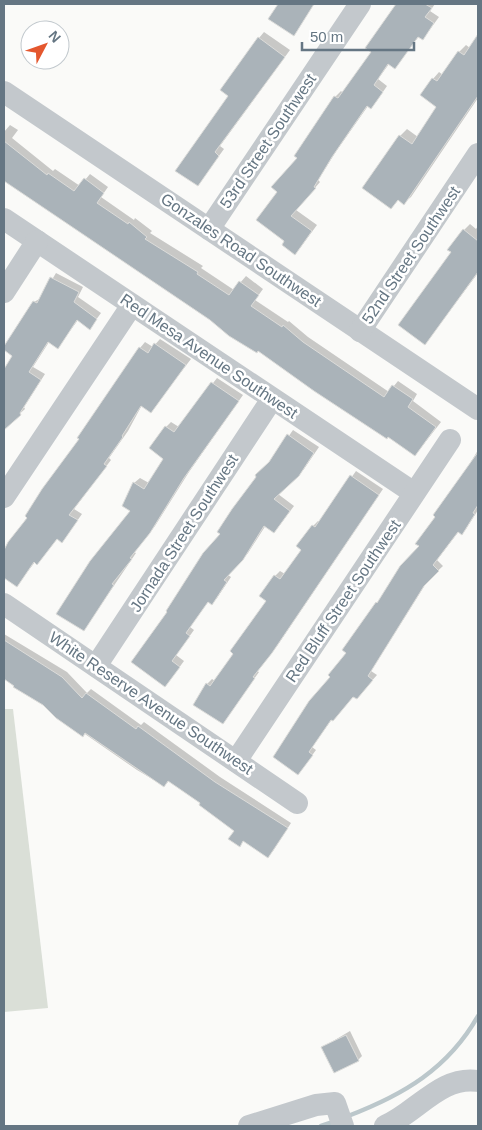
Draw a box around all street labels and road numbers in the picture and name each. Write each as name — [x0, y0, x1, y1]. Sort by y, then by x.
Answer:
street label: 53rd Street Southwest — [217, 70, 320, 211]
street label: 52nd Street Southwest — [359, 183, 464, 327]
street label: Gonzales Road Southwest — [158, 190, 325, 310]
street label: Red Mesa Avenue Southwest — [117, 290, 301, 422]
street label: Jornada Street Southwest — [127, 451, 242, 615]
street label: Red Bluff Street Southwest — [282, 516, 404, 685]
street label: White Reserve Avenue Southwest — [46, 628, 256, 778]

